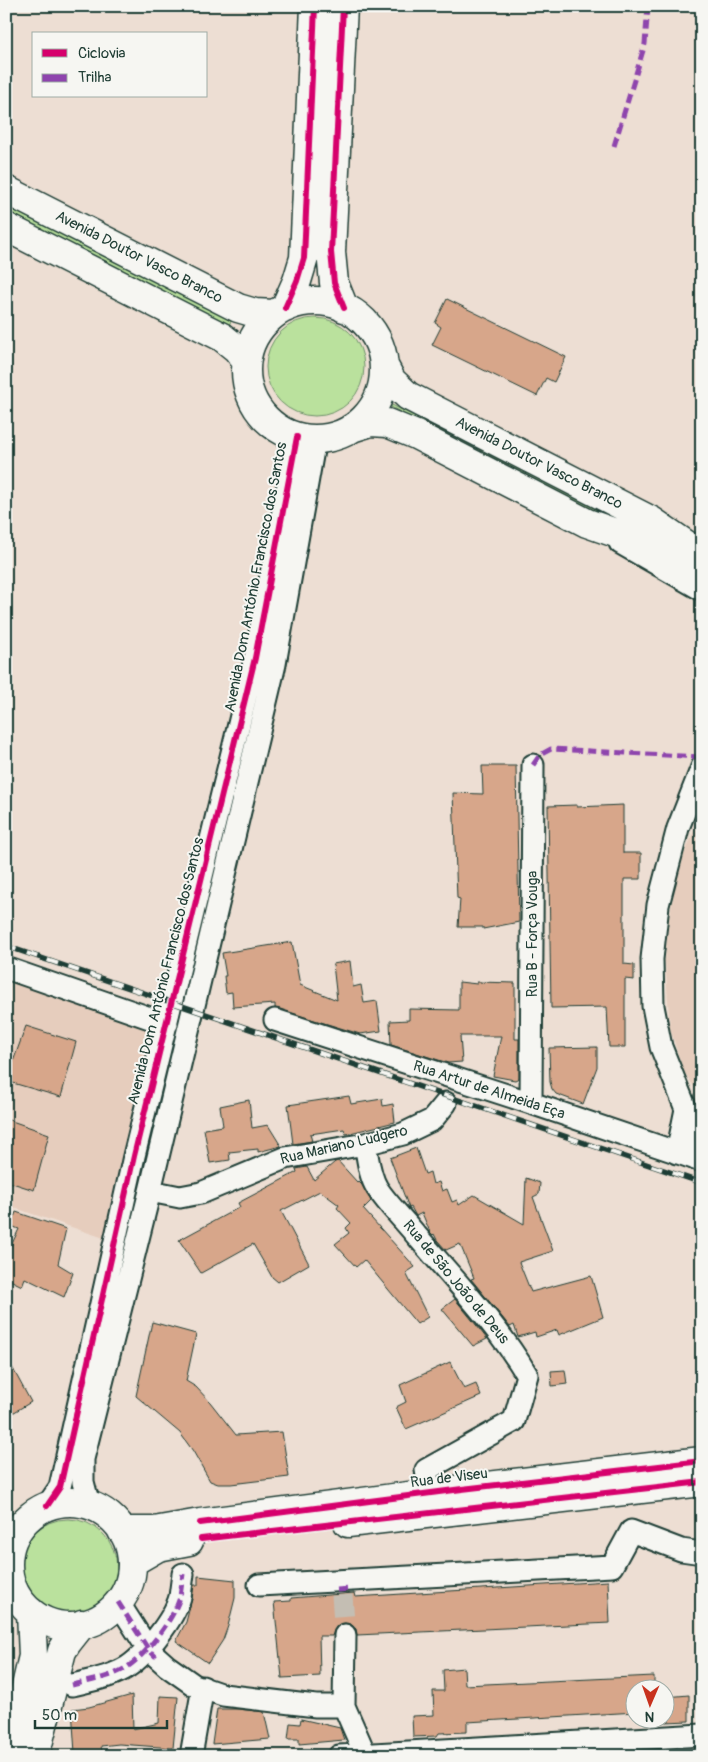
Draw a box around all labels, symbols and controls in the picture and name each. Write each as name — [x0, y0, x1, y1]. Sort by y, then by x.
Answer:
legend — [32, 32, 208, 98]
text: Ciclovia — [78, 44, 126, 63]
text: Trilha — [78, 68, 112, 87]
street label: Avenida Doutor Vasco Branco — [52, 206, 226, 308]
street label: Avenida Doutor Vasco Branco — [452, 412, 626, 514]
street label: Avenida Dom António Francisco dos Santos — [220, 440, 292, 714]
street label: Avenida Dom António Francisco dos Santos — [124, 835, 209, 1107]
street label: Rua B - Força Vouga — [523, 871, 542, 997]
street label: Rua Artur de Almeida Eça — [411, 1056, 567, 1124]
street label: Rua Mariano Ludgero — [278, 1121, 410, 1169]
street label: Rua de São João de Deus — [399, 1216, 514, 1348]
street label: Rua de Viseu — [409, 1464, 489, 1492]
north arrow — [626, 1680, 676, 1730]
scale bar — [35, 1697, 168, 1729]
text: 50 m — [42, 1706, 77, 1725]
text: N — [645, 1708, 655, 1725]

